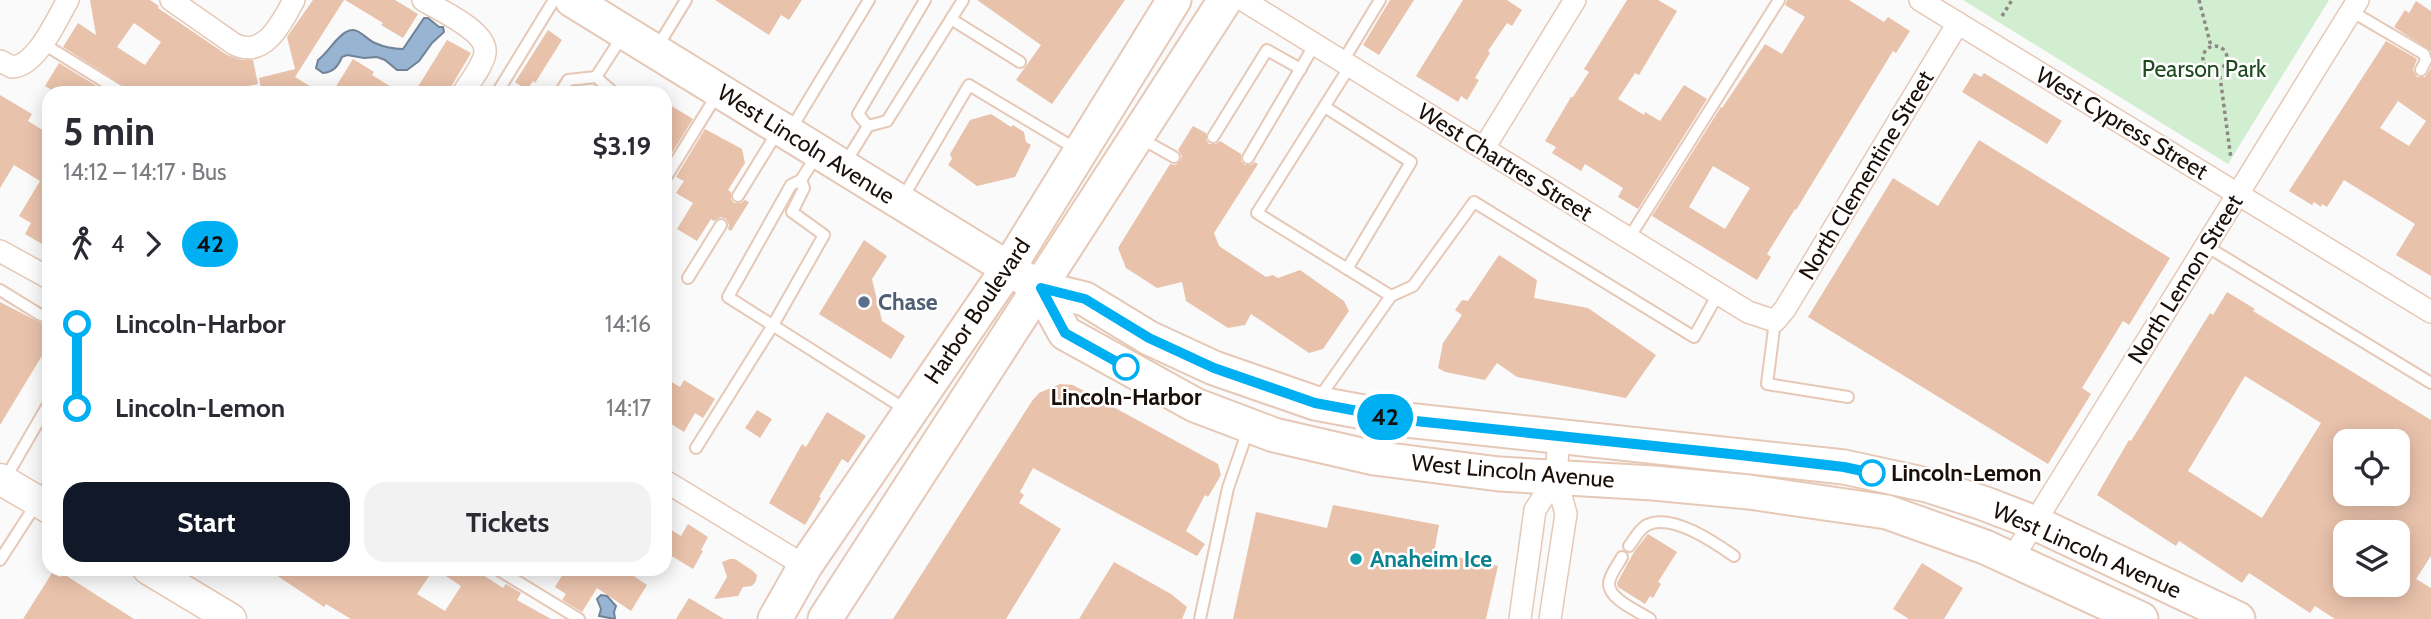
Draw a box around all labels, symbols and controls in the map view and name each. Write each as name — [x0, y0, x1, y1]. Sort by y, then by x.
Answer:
park label: Pearson Park — [2142, 55, 2267, 83]
street label: West Cypress Street — [2031, 61, 2213, 185]
street label: North Clementine Street — [1793, 65, 1940, 284]
street label: West Lincoln Avenue — [712, 78, 900, 210]
street label: West Chartres Street — [1413, 97, 1598, 227]
text: 5 min — [63, 108, 155, 155]
text: $3.19 — [592, 130, 651, 162]
text: 14:12 – 14:17 · Bus — [63, 158, 227, 186]
street label: North Lemon Street — [2122, 189, 2248, 369]
icon: walk — [63, 225, 101, 263]
icon: forward — [134, 225, 172, 263]
text: 42 — [196, 229, 224, 258]
text: 4 — [111, 230, 124, 258]
street label: Harbor Boulevard — [918, 233, 1036, 389]
place label: Chase — [878, 288, 938, 316]
marker: Chase — [856, 294, 872, 310]
text: Lincoln-Harbor — [115, 308, 286, 340]
text: 14:16 — [605, 310, 651, 338]
marker: Lincoln-Harbor — [1113, 354, 1139, 380]
place label: Lincoln-Harbor — [1051, 383, 1202, 411]
text: Lincoln-Lemon — [115, 392, 285, 424]
text: 14:17 — [606, 394, 651, 422]
line badge: 42 — [1354, 394, 1416, 440]
text: 42 — [1371, 402, 1399, 431]
map controls — [2333, 429, 2410, 597]
button: locate — [2333, 429, 2410, 506]
street label: West Lincoln Avenue — [1410, 448, 1616, 494]
place label: Lincoln-Lemon — [1891, 459, 2042, 487]
marker: Lincoln-Lemon — [1859, 460, 1885, 486]
button: Start — [63, 482, 350, 562]
button: Tickets — [364, 482, 651, 562]
street label: West Lincoln Avenue — [1988, 496, 2186, 604]
button: layers — [2333, 520, 2410, 597]
place label: Anaheim Ice — [1370, 545, 1492, 573]
marker: Anaheim Ice — [1348, 551, 1364, 567]

